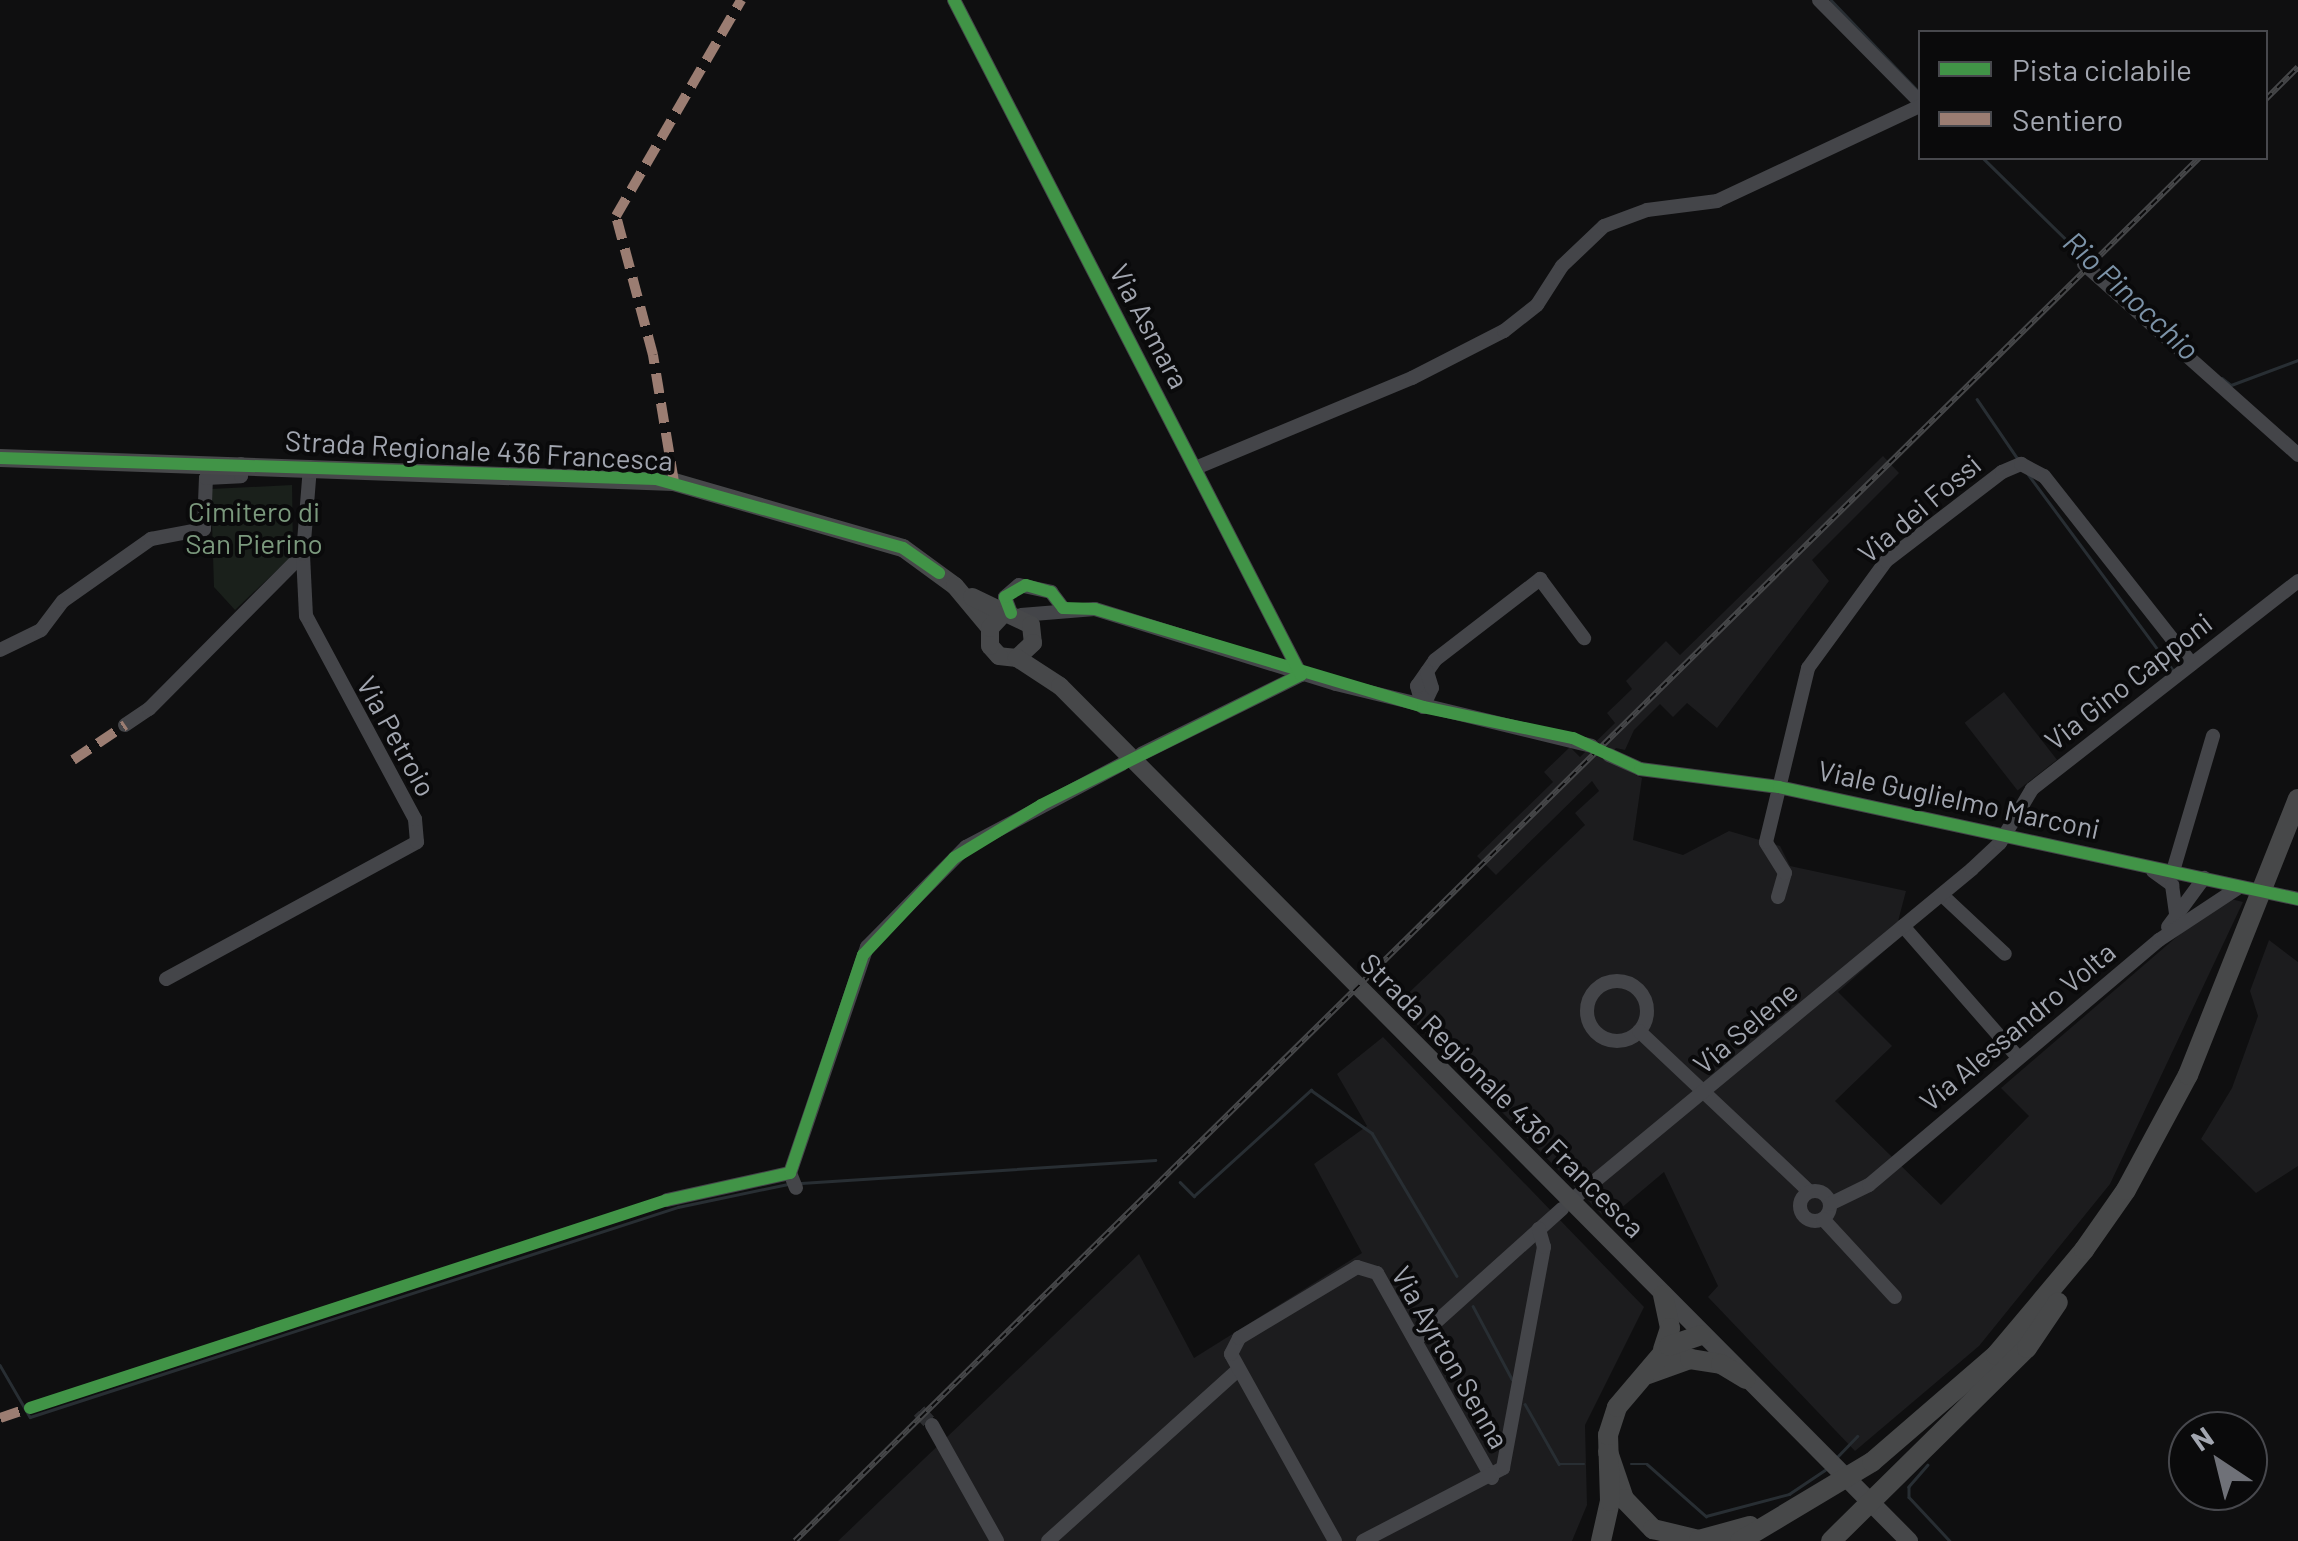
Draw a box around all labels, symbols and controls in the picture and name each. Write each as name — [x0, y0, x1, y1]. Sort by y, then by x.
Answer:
legend — [1918, 30, 2268, 160]
text: Pista ciclabile — [2012, 51, 2192, 87]
text: Sentiero — [2012, 101, 2123, 137]
water label: Rio Pinocchio — [2057, 223, 2207, 367]
street label: Via Asmara — [1103, 258, 1197, 394]
street label: Strada Regionale 436 Francesca — [284, 423, 674, 477]
street label: Via dei Fossi — [1851, 447, 1987, 569]
park label: Cimitero di San Pierino — [185, 494, 323, 560]
street label: Via Gino Capponi — [2038, 605, 2218, 757]
street label: Via Petroio — [350, 670, 444, 802]
street label: Viale Guglielmo Marconi — [1815, 753, 2103, 845]
street label: Via Alessandro Volta — [1912, 934, 2122, 1118]
street label: Strada Regionale 436 Francesca — [1354, 946, 1652, 1244]
street label: Via Selene — [1686, 974, 1804, 1080]
street label: Via Ayrton Senna — [1385, 1260, 1517, 1454]
north arrow — [2168, 1411, 2268, 1511]
text: N — [2185, 1419, 2219, 1457]

